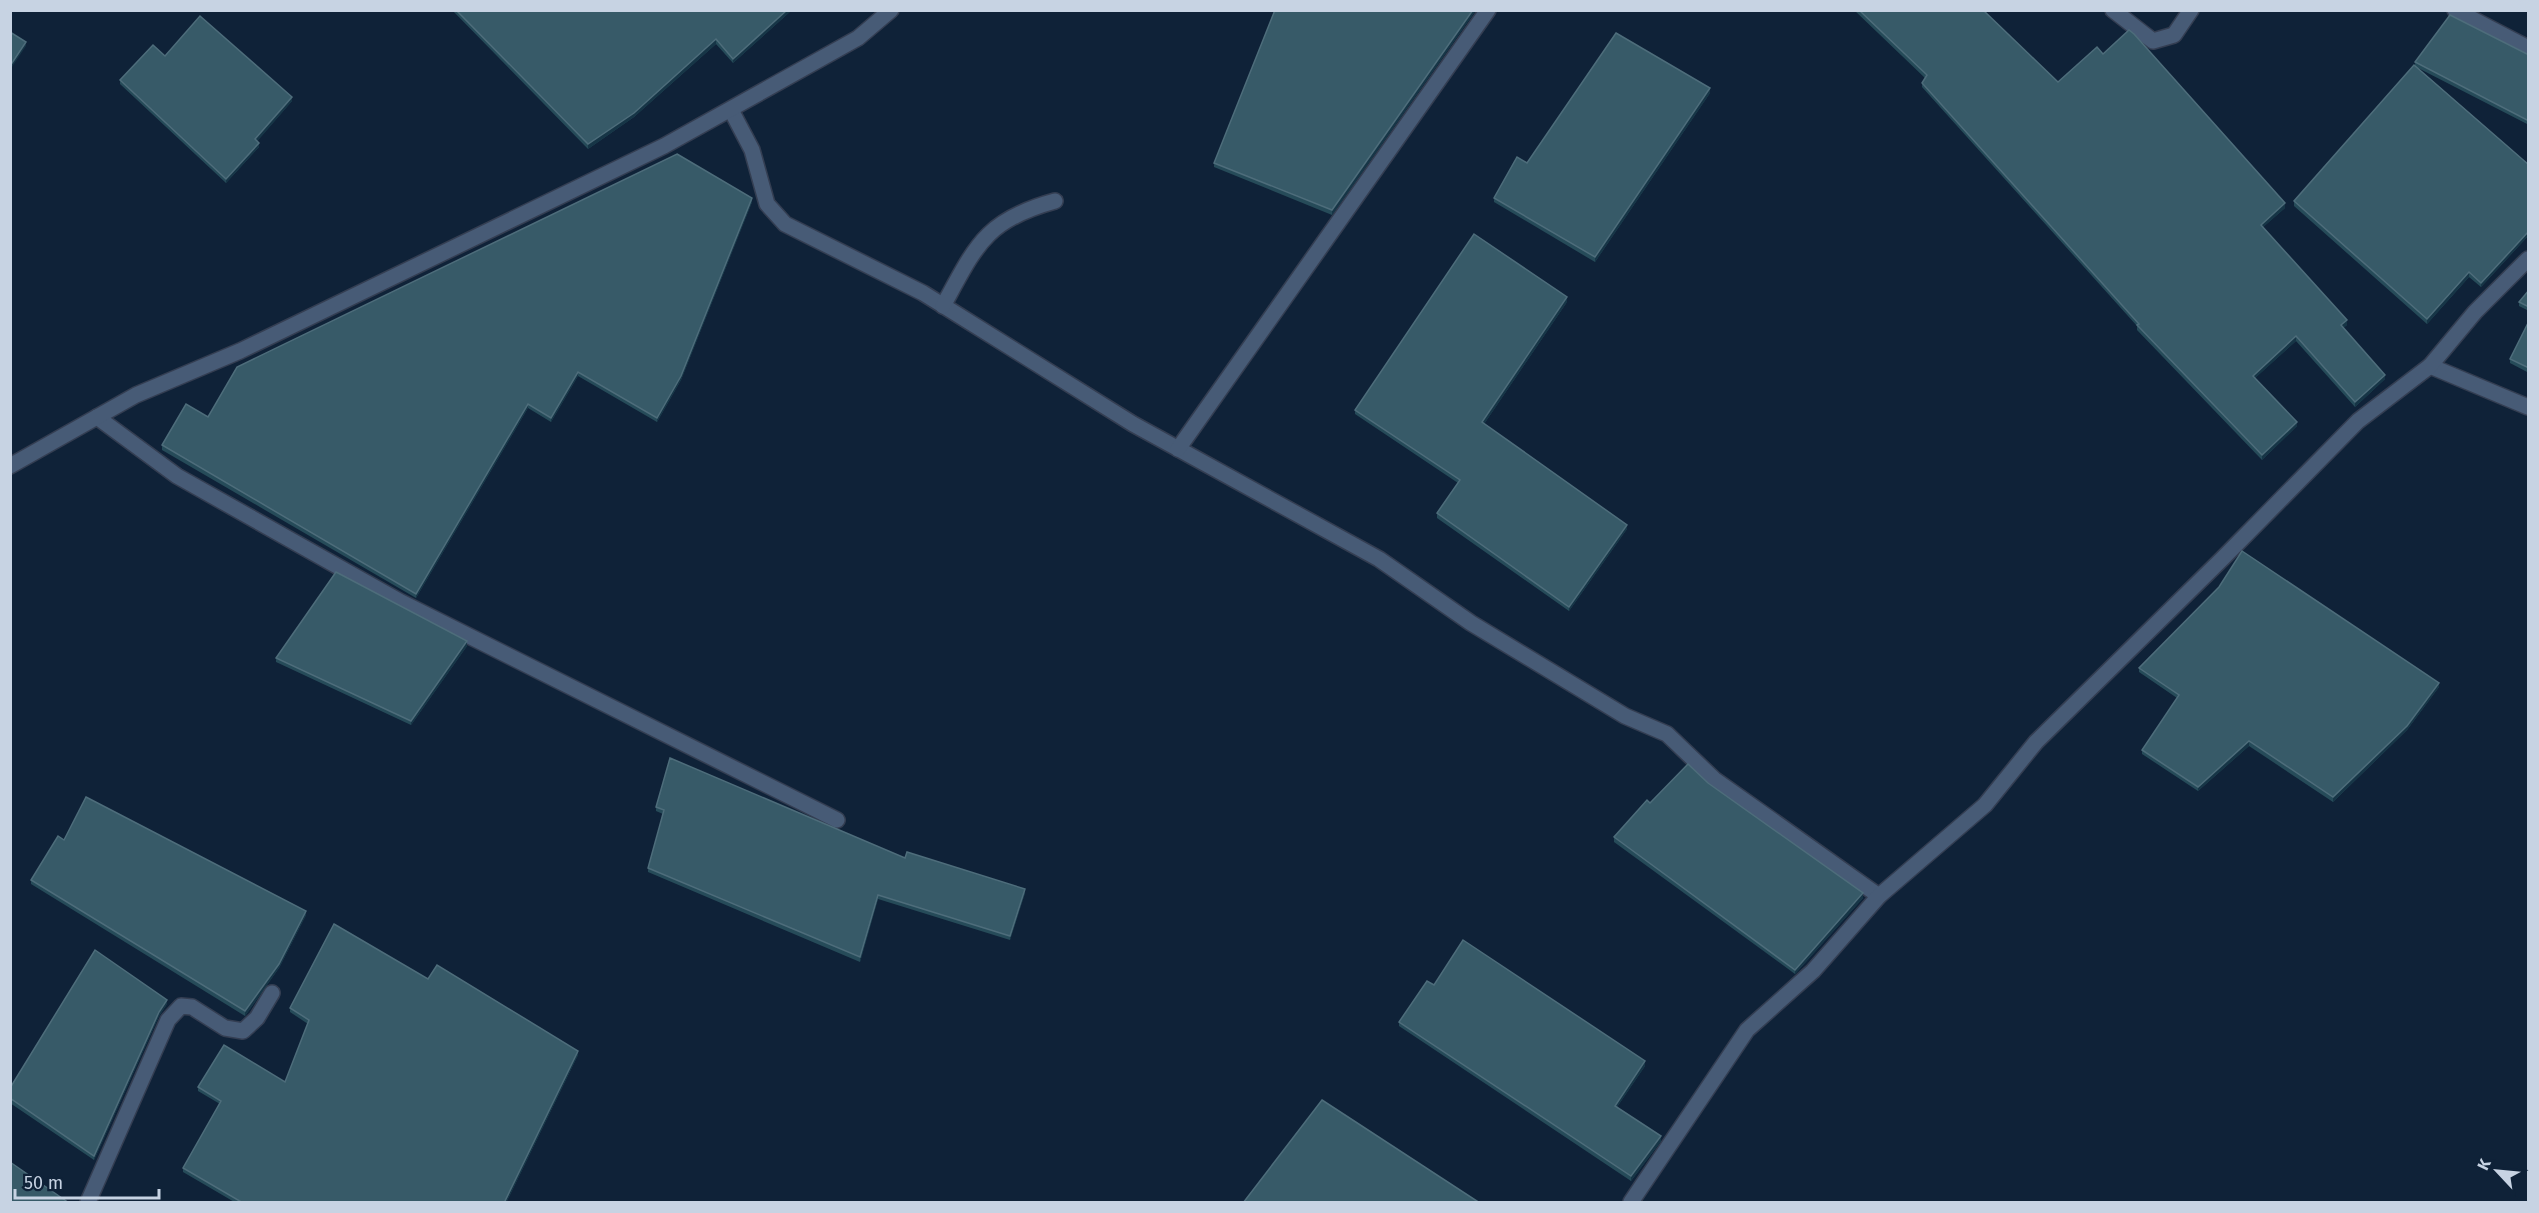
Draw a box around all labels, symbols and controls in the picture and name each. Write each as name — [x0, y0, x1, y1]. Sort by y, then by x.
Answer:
north arrow — [2467, 1141, 2527, 1201]
text: K — [2473, 1155, 2495, 1173]
scale bar — [15, 1162, 159, 1200]
text: 50 m — [24, 1172, 63, 1194]

